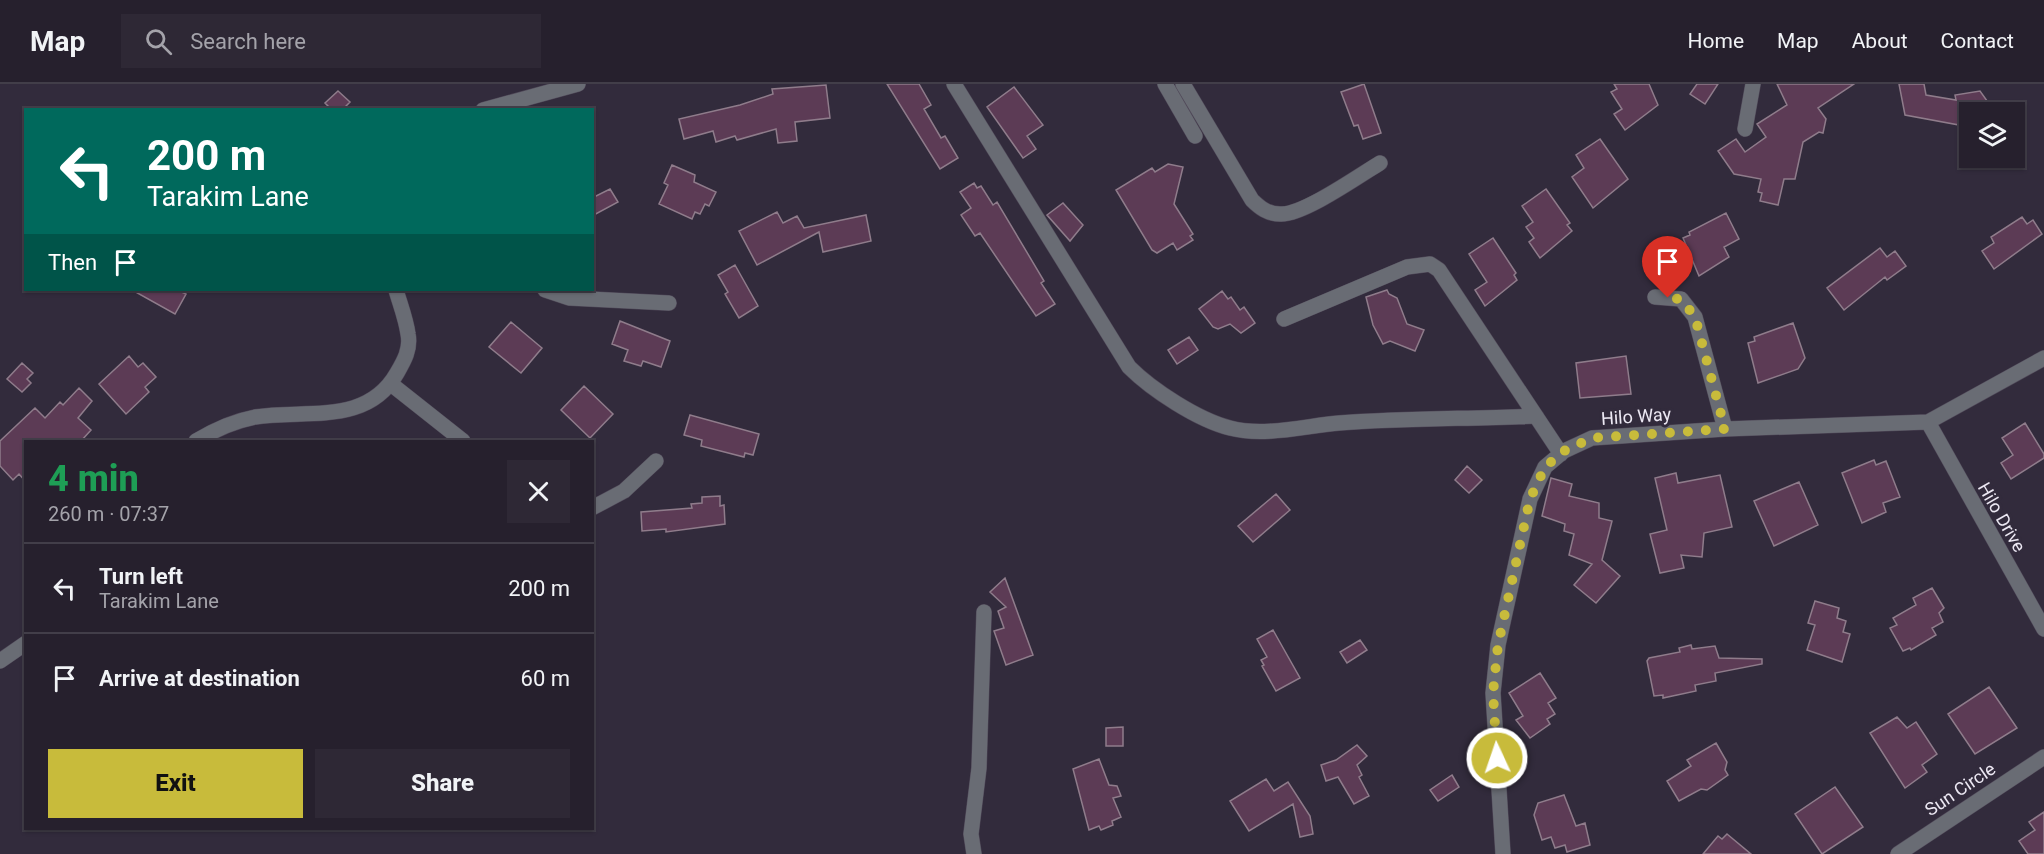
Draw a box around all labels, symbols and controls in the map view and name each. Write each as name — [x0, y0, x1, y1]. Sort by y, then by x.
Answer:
search box — [121, 14, 541, 68]
text: Map — [30, 25, 85, 58]
icon: search — [142, 25, 175, 58]
text: Search here — [190, 29, 306, 54]
text: Home — [1688, 29, 1744, 53]
text: Map — [1777, 29, 1819, 53]
text: About — [1852, 29, 1908, 53]
text: Contact — [1941, 29, 2014, 53]
map controls — [1959, 102, 2025, 168]
button: layers — [1959, 102, 2025, 168]
text: 200 m — [147, 131, 266, 180]
icon: left — [48, 132, 126, 210]
text: Tarakim Lane — [147, 181, 309, 213]
pin — [1642, 236, 1693, 298]
icon: arrive — [1651, 245, 1684, 278]
icon: arrive — [109, 246, 142, 279]
text: Then — [48, 250, 97, 275]
street label: Hilo Way — [1600, 403, 1672, 429]
text: 4 min — [48, 458, 139, 500]
button: close — [507, 460, 570, 523]
street label: Hilo Drive — [1974, 479, 2030, 555]
text: 260 m · 07:37 — [48, 502, 169, 526]
text: Turn left — [99, 564, 183, 589]
icon: left — [48, 572, 81, 605]
text: 200 m — [508, 576, 570, 601]
text: Tarakim Lane — [99, 589, 219, 613]
icon: arrive — [48, 662, 81, 695]
text: Arrive at destination — [99, 666, 300, 691]
text: 60 m — [521, 666, 570, 691]
position arrow — [1465, 726, 1529, 790]
button: Exit — [48, 749, 303, 818]
button: Share — [315, 749, 570, 818]
street label: Sun Circle — [1921, 758, 1999, 820]

